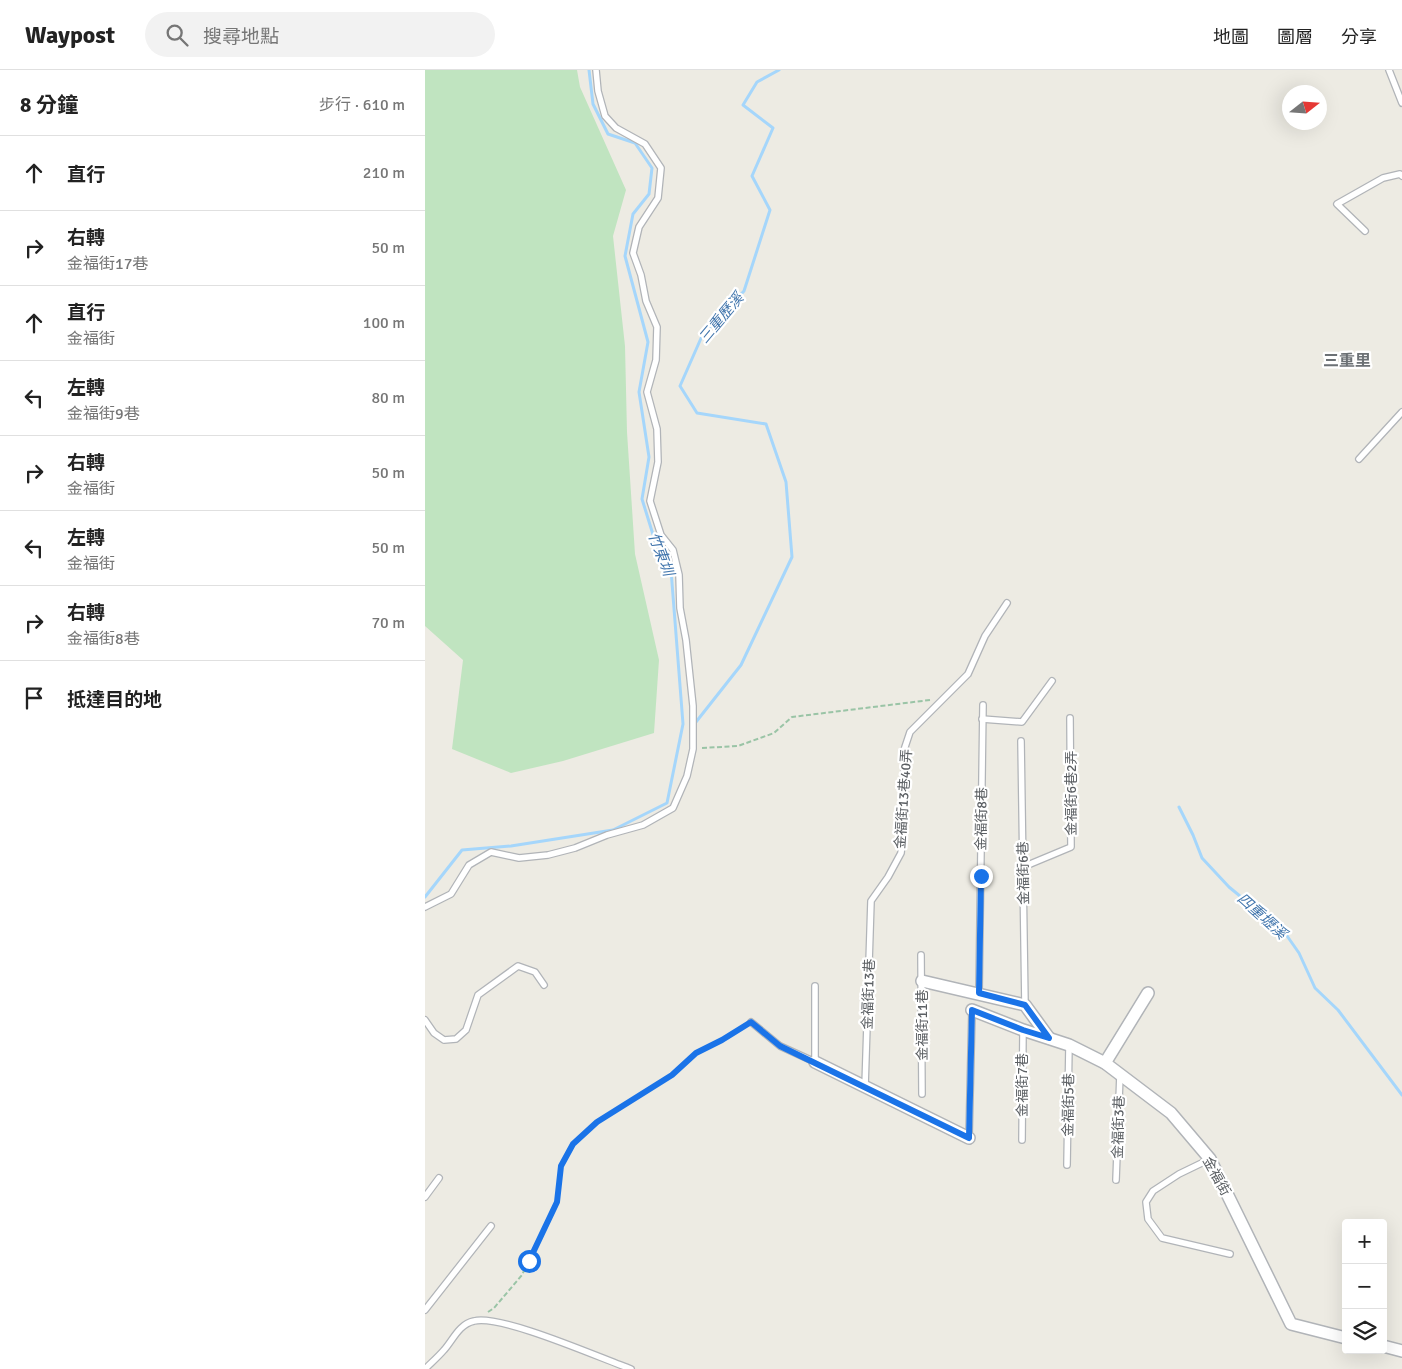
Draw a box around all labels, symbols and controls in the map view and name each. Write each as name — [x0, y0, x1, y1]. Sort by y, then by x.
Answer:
search box — [145, 12, 495, 57]
text: Waypost — [25, 20, 115, 50]
icon: search — [163, 21, 191, 49]
text: 搜尋地點 — [203, 25, 279, 49]
text: 地圖 — [1213, 26, 1249, 48]
text: 圖層 — [1277, 26, 1313, 48]
text: 分享 — [1341, 26, 1377, 48]
north arrow — [1282, 85, 1327, 130]
text: 8 分鐘 — [20, 92, 78, 118]
text: 步行 · 610 m — [319, 95, 405, 115]
icon: ahead — [20, 159, 48, 187]
text: 直行 — [67, 163, 105, 187]
text: 210 m — [363, 163, 405, 183]
text: 右轉 — [67, 226, 105, 250]
icon: right — [20, 234, 48, 262]
text: 50 m — [371, 238, 405, 258]
text: 金福街17巷 — [67, 254, 148, 274]
water label: 三重歷溪 — [695, 288, 748, 347]
text: 直行 — [67, 301, 105, 325]
icon: ahead — [20, 309, 48, 337]
text: 100 m — [363, 313, 405, 333]
text: 金福街 — [67, 329, 115, 349]
district label: 三重里 — [1323, 351, 1371, 371]
text: 左轉 — [67, 376, 105, 400]
icon: left — [20, 384, 48, 412]
text: 80 m — [371, 388, 405, 408]
text: 金福街9巷 — [67, 404, 140, 424]
text: 右轉 — [67, 451, 105, 475]
icon: right — [20, 459, 48, 487]
text: 50 m — [371, 463, 405, 483]
text: 金福街 — [67, 479, 115, 499]
text: 左轉 — [67, 526, 105, 550]
water label: 竹東圳 — [645, 530, 678, 580]
icon: left — [20, 534, 48, 562]
text: 50 m — [371, 538, 405, 558]
text: 金福街 — [67, 554, 115, 574]
text: 右轉 — [67, 601, 105, 625]
icon: right — [20, 609, 48, 637]
text: 70 m — [371, 613, 405, 633]
text: 金福街8巷 — [67, 629, 140, 649]
icon: arrive — [20, 684, 48, 712]
text: 抵達目的地 — [67, 688, 162, 712]
street label: 金福街13巷40弄 — [892, 748, 915, 850]
street label: 金福街6巷2弄 — [1063, 750, 1080, 836]
street label: 金福街8巷 — [972, 787, 991, 851]
street label: 金福街6巷 — [1014, 841, 1033, 905]
route end — [970, 865, 993, 888]
water label: 四重壢溪 — [1234, 889, 1292, 944]
street label: 金福街13巷 — [859, 958, 878, 1030]
street label: 金福街11巷 — [914, 989, 931, 1061]
street label: 金福街7巷 — [1014, 1053, 1031, 1117]
street label: 金福街5巷 — [1059, 1073, 1078, 1137]
street label: 金福街3巷 — [1109, 1095, 1128, 1159]
street label: 金福街 — [1199, 1154, 1234, 1199]
map controls — [1342, 1219, 1387, 1354]
button: + — [1342, 1219, 1387, 1264]
route start — [518, 1250, 541, 1273]
button: − — [1342, 1264, 1387, 1309]
button: layers — [1342, 1309, 1387, 1354]

